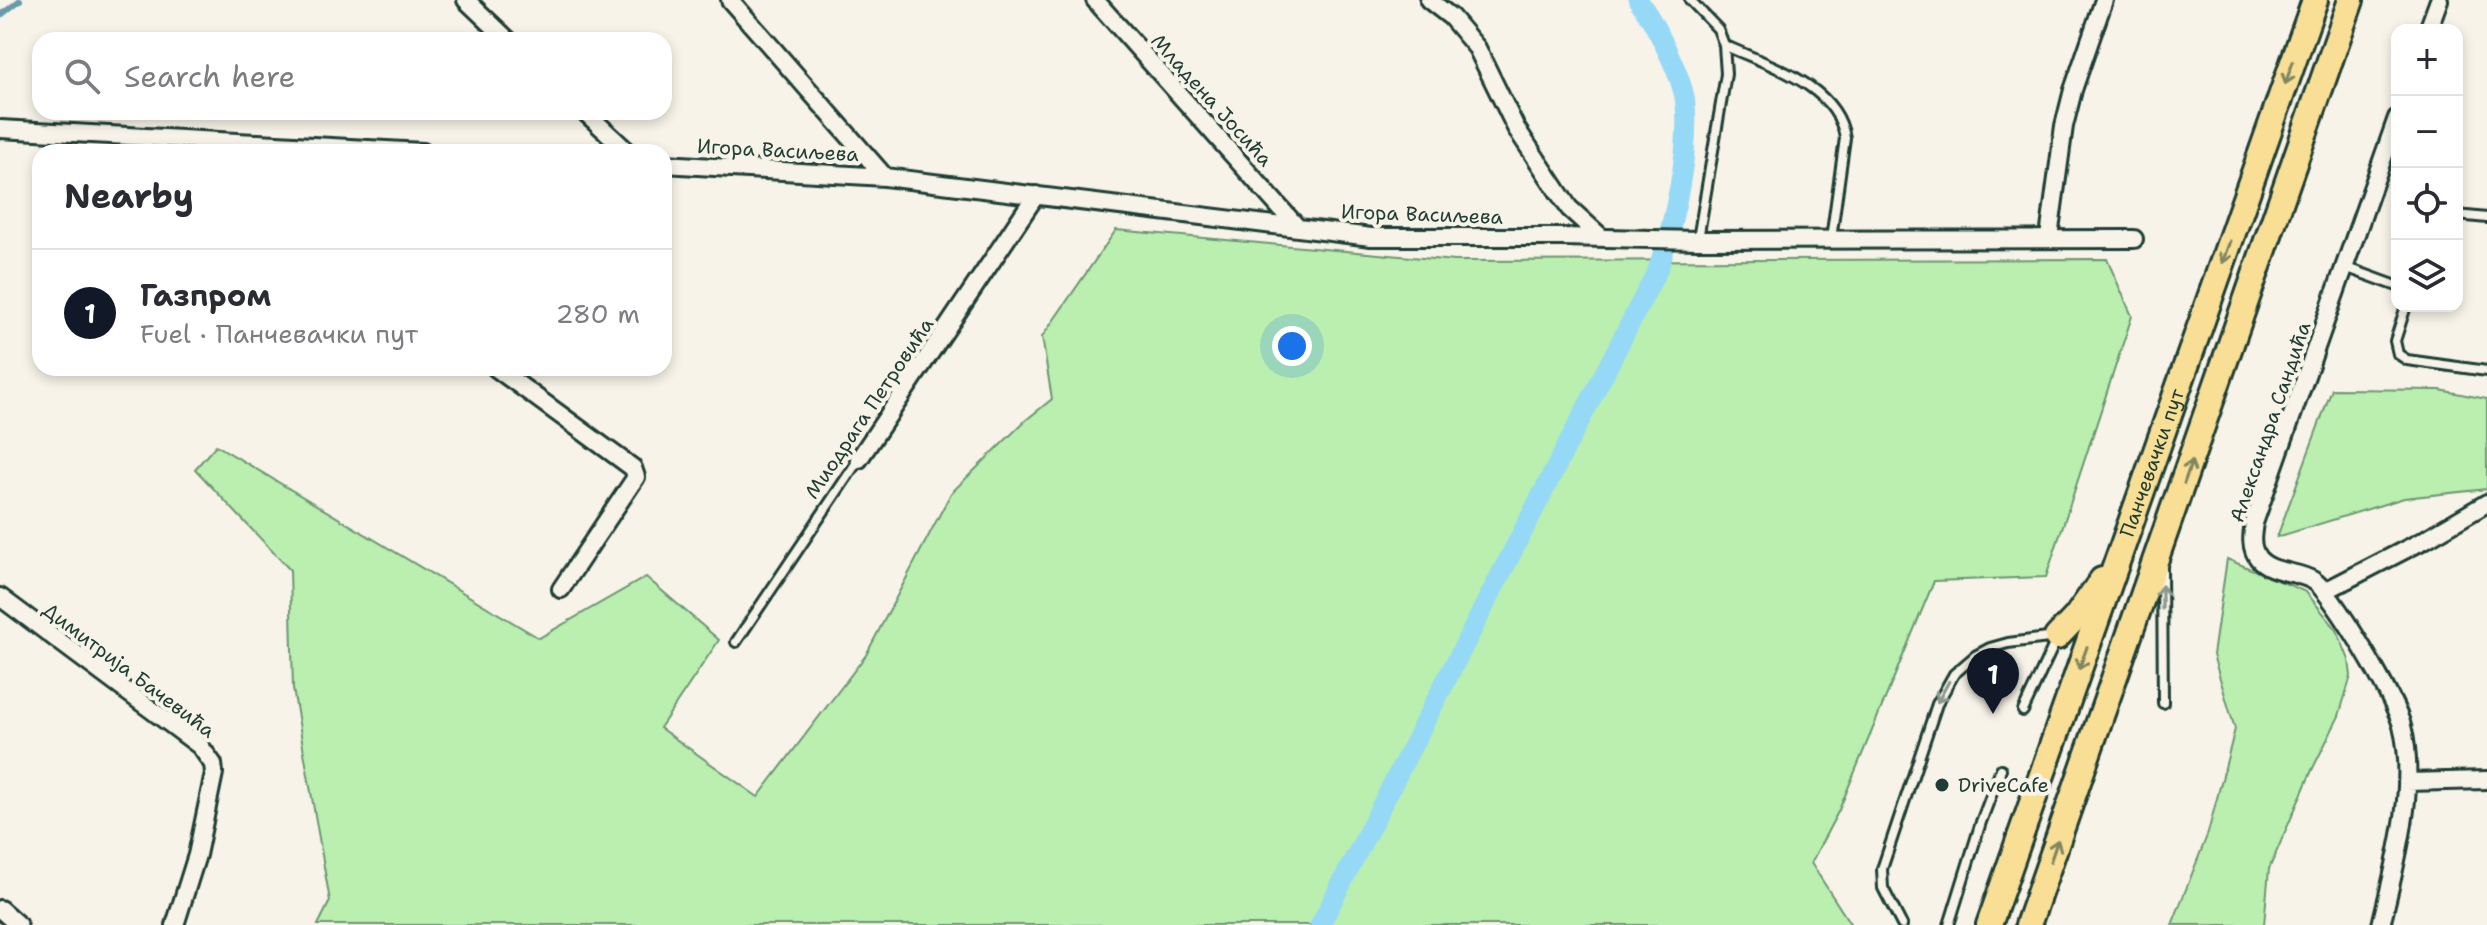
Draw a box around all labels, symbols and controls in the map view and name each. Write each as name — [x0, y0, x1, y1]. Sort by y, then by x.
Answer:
map controls — [2391, 24, 2463, 312]
button: + — [2391, 24, 2463, 96]
street label: Младена Јосића — [1146, 28, 1279, 172]
search box — [32, 32, 672, 120]
icon: search — [60, 54, 104, 98]
text: Search here — [124, 56, 295, 97]
one-way arrow — [2280, 61, 2295, 86]
button: − — [2391, 96, 2463, 168]
street label: Игора Васиљева — [696, 133, 860, 167]
button: locate — [2391, 168, 2463, 240]
text: Nearby — [64, 173, 194, 219]
street label: Игора Васиљева — [1341, 198, 1504, 230]
one-way arrow — [2218, 240, 2232, 264]
button: layers — [2391, 240, 2463, 312]
text: Газпром — [140, 275, 271, 316]
text: 1 — [84, 296, 96, 331]
text: 280 m — [555, 296, 640, 331]
street label: Миодрага Петровића — [799, 312, 940, 504]
text: Fuel · Панчевачки пут — [140, 316, 418, 351]
street label: Александра Сандића — [2223, 318, 2317, 526]
your location — [1272, 326, 1312, 366]
street label: Панчевачки пут — [2114, 384, 2190, 541]
one-way arrow — [2181, 460, 2196, 485]
one-way arrow — [2155, 584, 2170, 611]
street label: Димитрија Бачевића — [38, 597, 221, 744]
one-way arrow — [2075, 645, 2090, 670]
pin: 1 — [1967, 648, 2019, 714]
one-way arrow — [1935, 680, 1950, 704]
place label: DriveCafe — [1958, 772, 2049, 798]
marker: DriveCafe — [1933, 776, 1951, 794]
one-way arrow — [2048, 840, 2062, 864]

